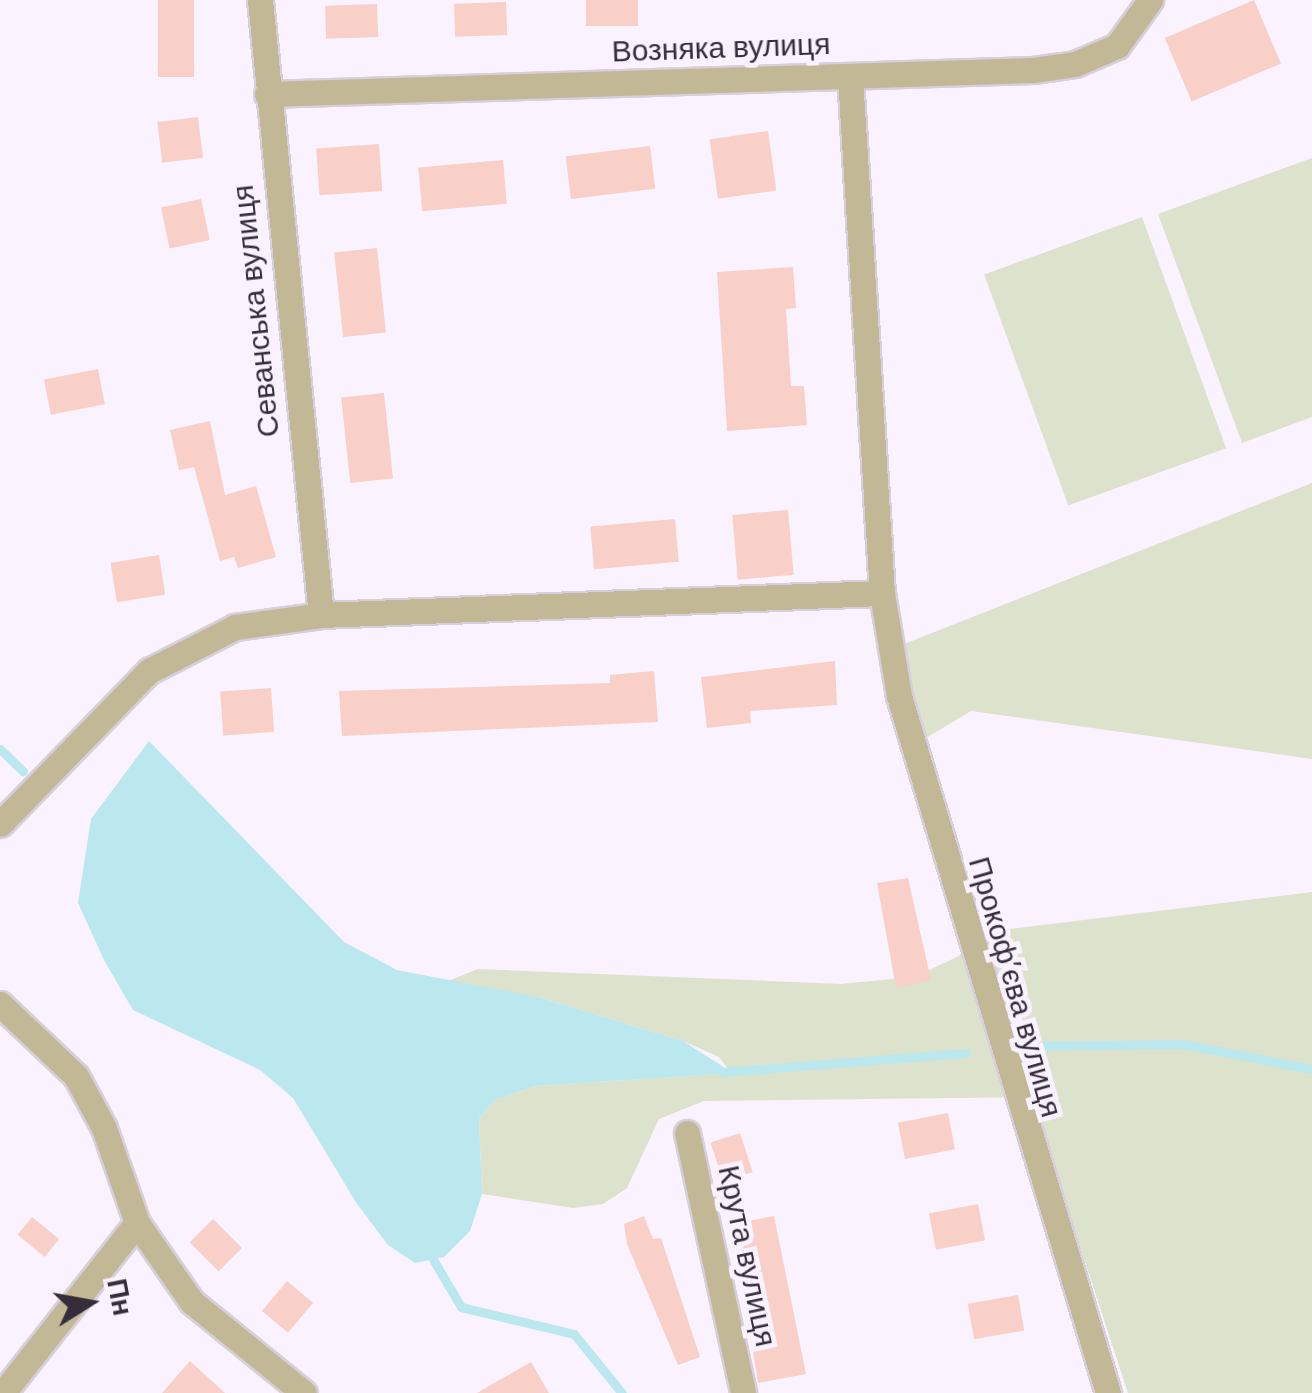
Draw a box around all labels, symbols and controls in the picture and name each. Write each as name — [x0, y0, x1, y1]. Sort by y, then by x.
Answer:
street label: Возняка вулиця — [611, 26, 831, 70]
street label: Севанська вулиця — [225, 183, 287, 439]
street label: Прокоф’єва вулиця — [961, 853, 1069, 1121]
street label: Крута вулиця — [710, 1162, 784, 1350]
north arrow — [40, 1253, 140, 1353]
text: Пн — [98, 1275, 142, 1319]

